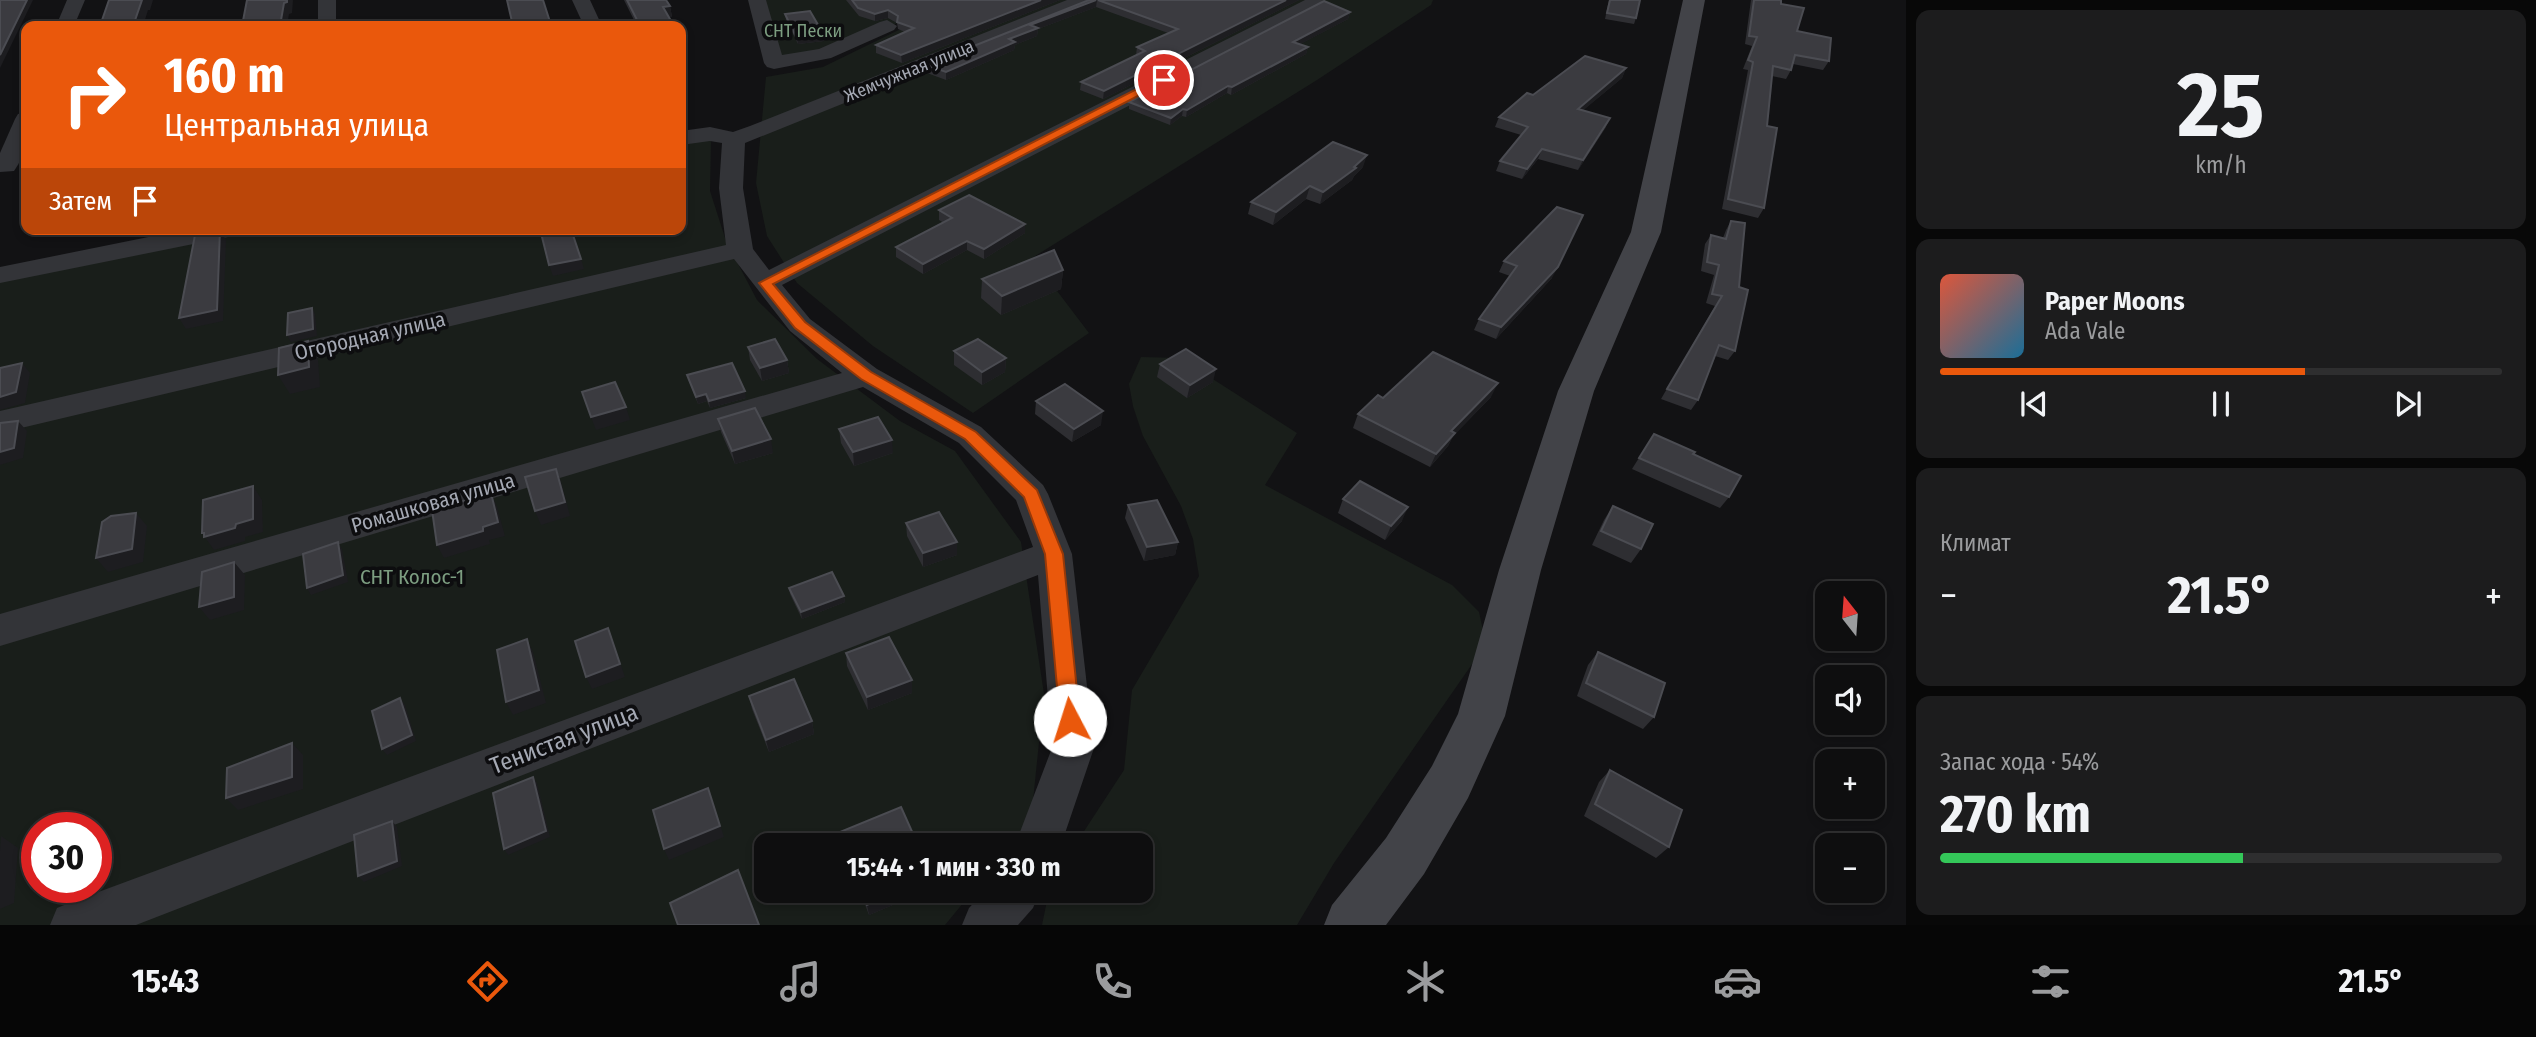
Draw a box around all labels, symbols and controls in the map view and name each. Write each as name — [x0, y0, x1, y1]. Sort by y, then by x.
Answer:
park label: СНТ Пески — [764, 20, 842, 42]
street label: Жемчужная улица — [841, 35, 977, 107]
text: 160 m — [164, 46, 285, 105]
icon: right — [49, 49, 140, 140]
pin — [1134, 50, 1194, 110]
text: 25 — [2178, 51, 2264, 160]
icon: arrive — [1145, 61, 1183, 99]
text: Центральная улица — [164, 106, 429, 144]
text: km/h — [2195, 151, 2247, 179]
icon: arrive — [126, 182, 164, 220]
text: Затем — [49, 186, 112, 217]
text: Paper Moons — [2045, 286, 2185, 317]
street label: Огородная улица — [292, 306, 448, 366]
text: Ada Vale — [2045, 317, 2125, 345]
icon: previous — [2015, 385, 2053, 423]
icon: pause — [2202, 385, 2240, 423]
icon: next — [2389, 385, 2427, 423]
street label: Ромашковая улица — [348, 467, 518, 539]
text: Климат — [1940, 529, 2011, 557]
park label: СНТ Колос-1 — [360, 564, 464, 590]
text: 21.5° — [2167, 564, 2274, 627]
text: − — [1940, 573, 1957, 619]
text: + — [2485, 573, 2502, 619]
north arrow — [1815, 581, 1885, 651]
map controls — [1815, 581, 1885, 903]
button: sound — [1815, 665, 1885, 735]
position arrow — [1033, 683, 1107, 757]
street label: Тенистая улица — [486, 698, 642, 780]
text: Запас хода · 54% — [1940, 748, 2099, 776]
button: + — [1815, 749, 1885, 819]
text: 270 km — [1940, 783, 2091, 846]
speed limit sign: 30 — [21, 812, 112, 903]
button: − — [1815, 833, 1885, 903]
text: 15:44 · 1 мин · 330 m — [847, 852, 1060, 883]
icon: directions — [463, 957, 512, 1006]
icon: music — [776, 957, 825, 1006]
icon: phone — [1088, 957, 1137, 1006]
icon: climate — [1401, 957, 1450, 1006]
icon: car — [1713, 957, 1762, 1006]
icon: filters — [2026, 957, 2075, 1006]
text: 15:43 — [132, 962, 199, 1000]
text: 21.5° — [2338, 962, 2404, 1000]

